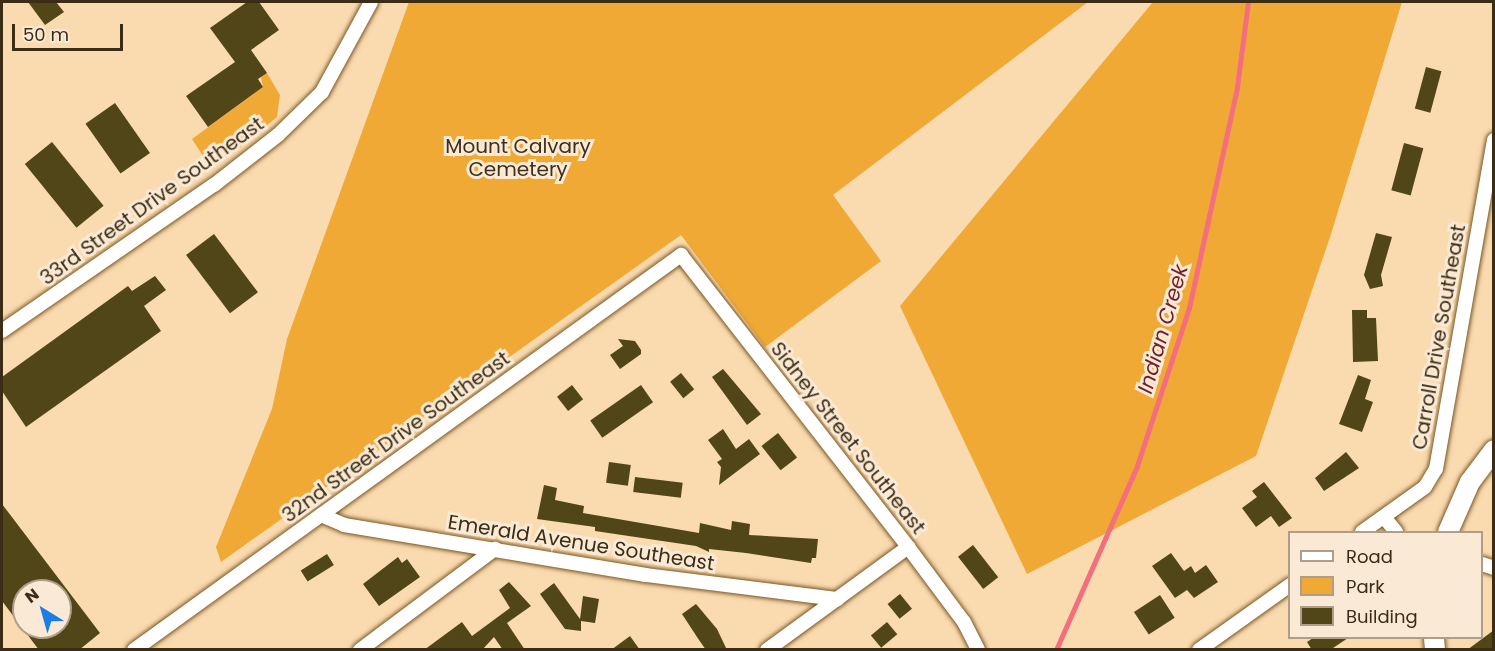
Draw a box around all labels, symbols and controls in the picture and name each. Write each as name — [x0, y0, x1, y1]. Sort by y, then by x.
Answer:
scale bar — [15, 12, 126, 50]
text: 50 m — [23, 22, 69, 47]
street label: 33rd Street Drive Southeast — [36, 112, 268, 290]
park label: Mount Calvary Cemetery — [445, 135, 591, 182]
street label: Carroll Drive Southeast — [1407, 222, 1471, 452]
water label: Indian Creek — [1133, 262, 1193, 396]
street label: Sidney Street Southeast — [766, 337, 930, 539]
street label: 32nd Street Drive Southeast — [278, 346, 514, 528]
street label: Emerald Avenue Southeast — [446, 510, 716, 576]
legend — [1288, 531, 1483, 639]
text: Road — [1346, 544, 1393, 569]
text: Park — [1346, 574, 1385, 599]
north arrow — [12, 579, 72, 639]
text: N — [20, 583, 44, 609]
text: Building — [1346, 604, 1418, 629]

